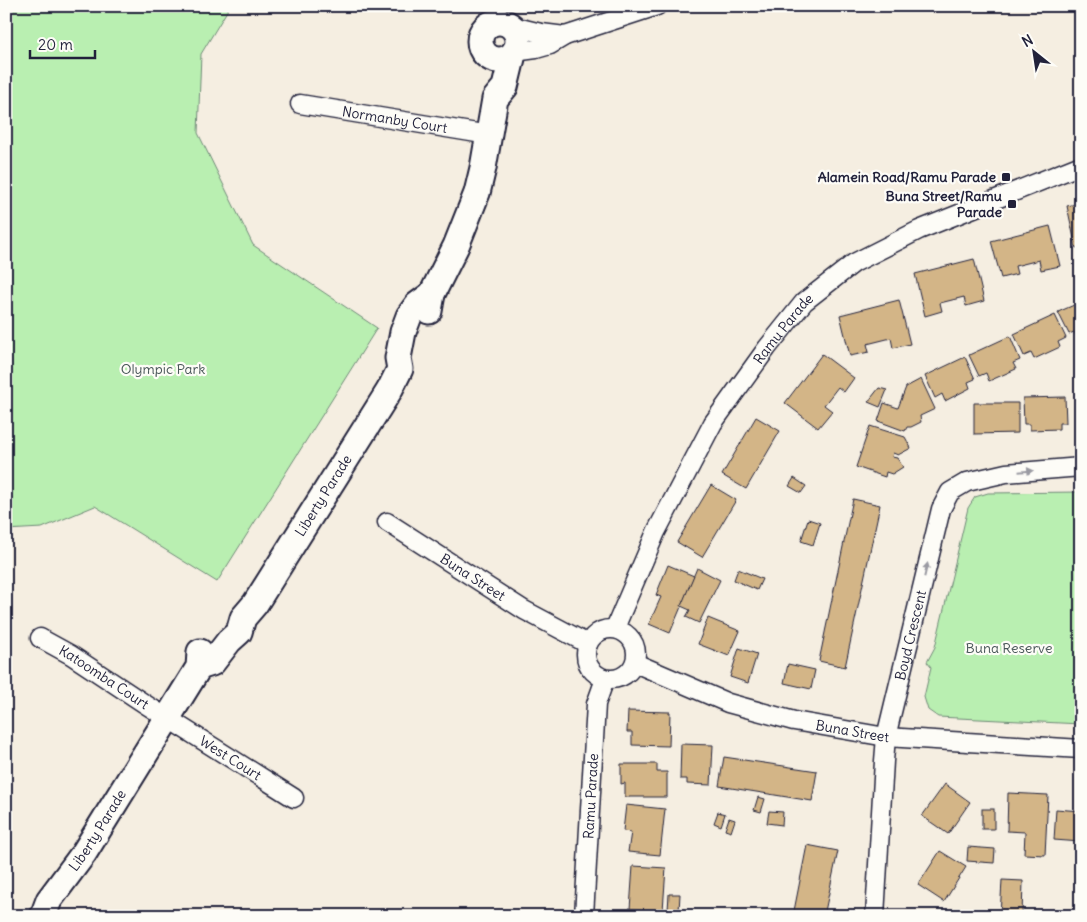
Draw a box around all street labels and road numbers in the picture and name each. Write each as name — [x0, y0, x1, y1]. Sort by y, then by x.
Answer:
street label: Normanby Court — [341, 102, 449, 137]
street label: Ramu Parade — [749, 289, 817, 368]
street label: Liberty Parade — [291, 451, 356, 540]
street label: Buna Street — [437, 550, 509, 605]
street label: Boyd Crescent — [891, 588, 930, 682]
street label: Katoomba Court — [56, 641, 152, 713]
street label: Buna Street — [814, 716, 890, 746]
street label: West Court — [196, 732, 265, 784]
street label: Ramu Parade — [579, 753, 602, 840]
street label: Liberty Parade — [65, 786, 130, 875]

